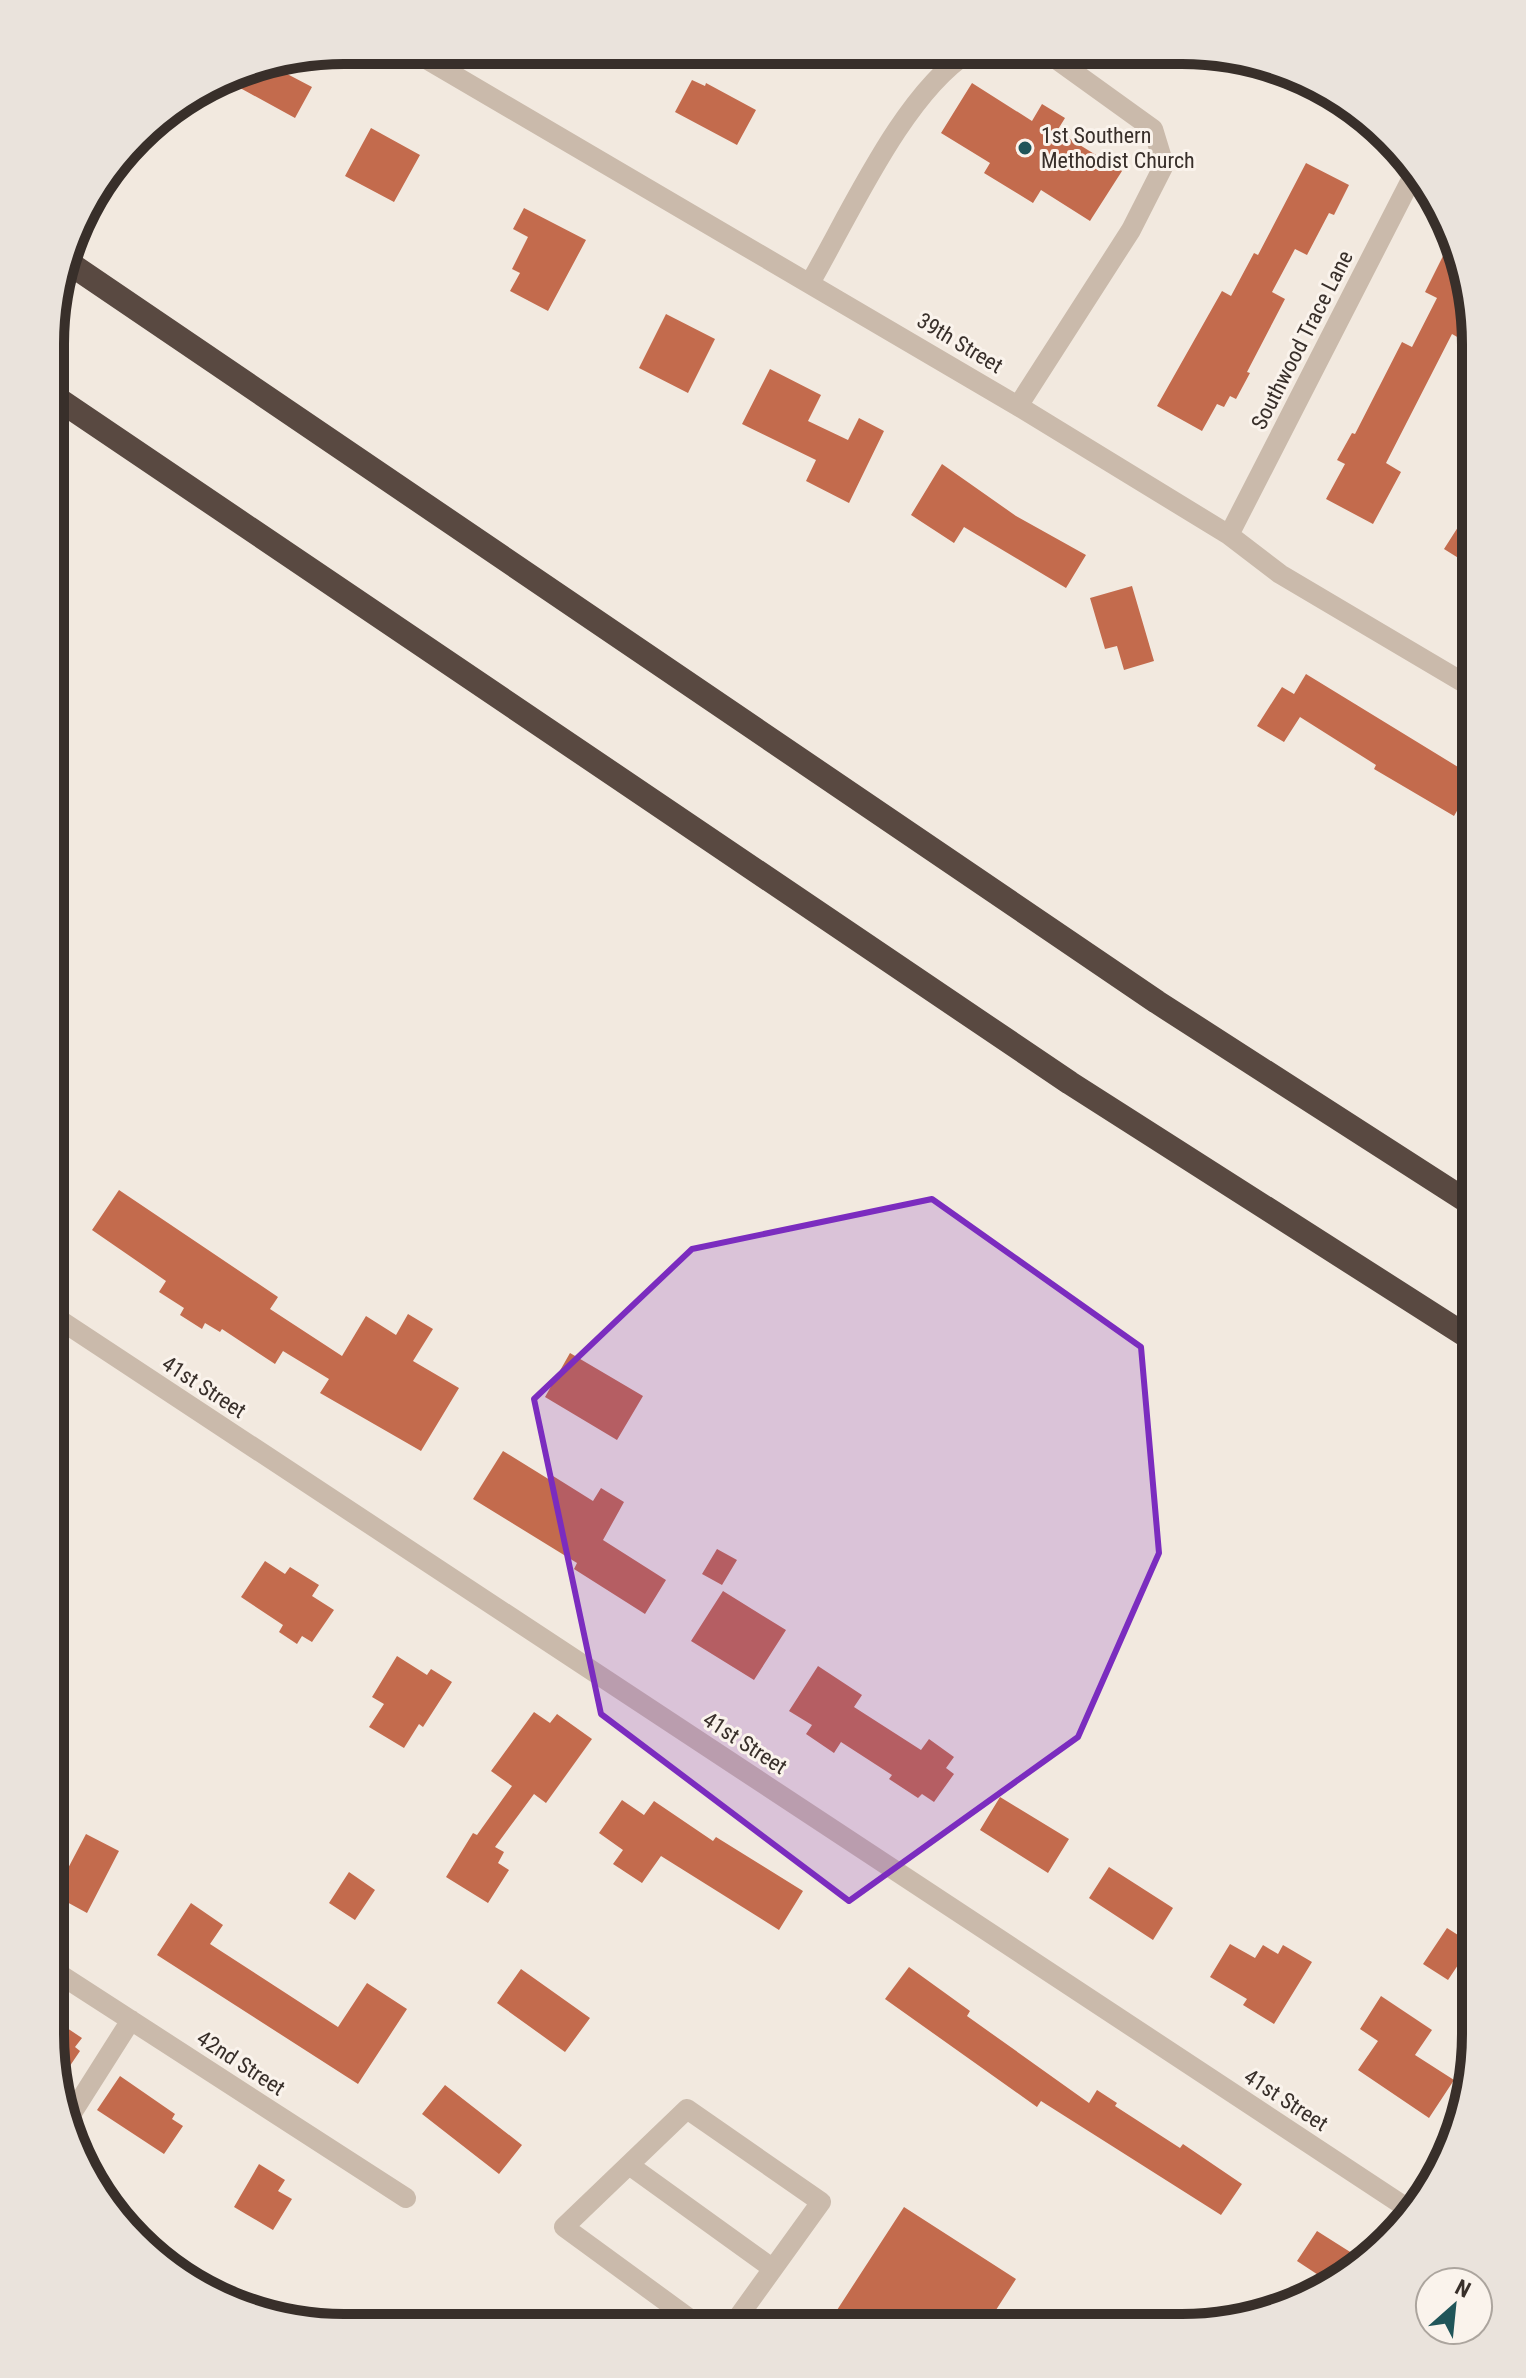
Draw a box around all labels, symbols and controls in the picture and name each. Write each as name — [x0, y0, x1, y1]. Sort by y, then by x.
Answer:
place label: 1st Southern Methodist Church — [1041, 123, 1195, 173]
marker: 1st Southern Methodist Church — [1016, 139, 1034, 157]
street label: Southwood Trace Lane — [1246, 247, 1358, 433]
street label: 39th Street — [913, 308, 1007, 378]
street label: 41st Street — [157, 1351, 251, 1423]
street label: 41st Street — [698, 1707, 792, 1779]
street label: 42nd Street — [192, 2025, 290, 2101]
street label: 41st Street — [1239, 2064, 1333, 2136]
north arrow — [1414, 2266, 1494, 2346]
text: N — [1451, 2274, 1475, 2303]

